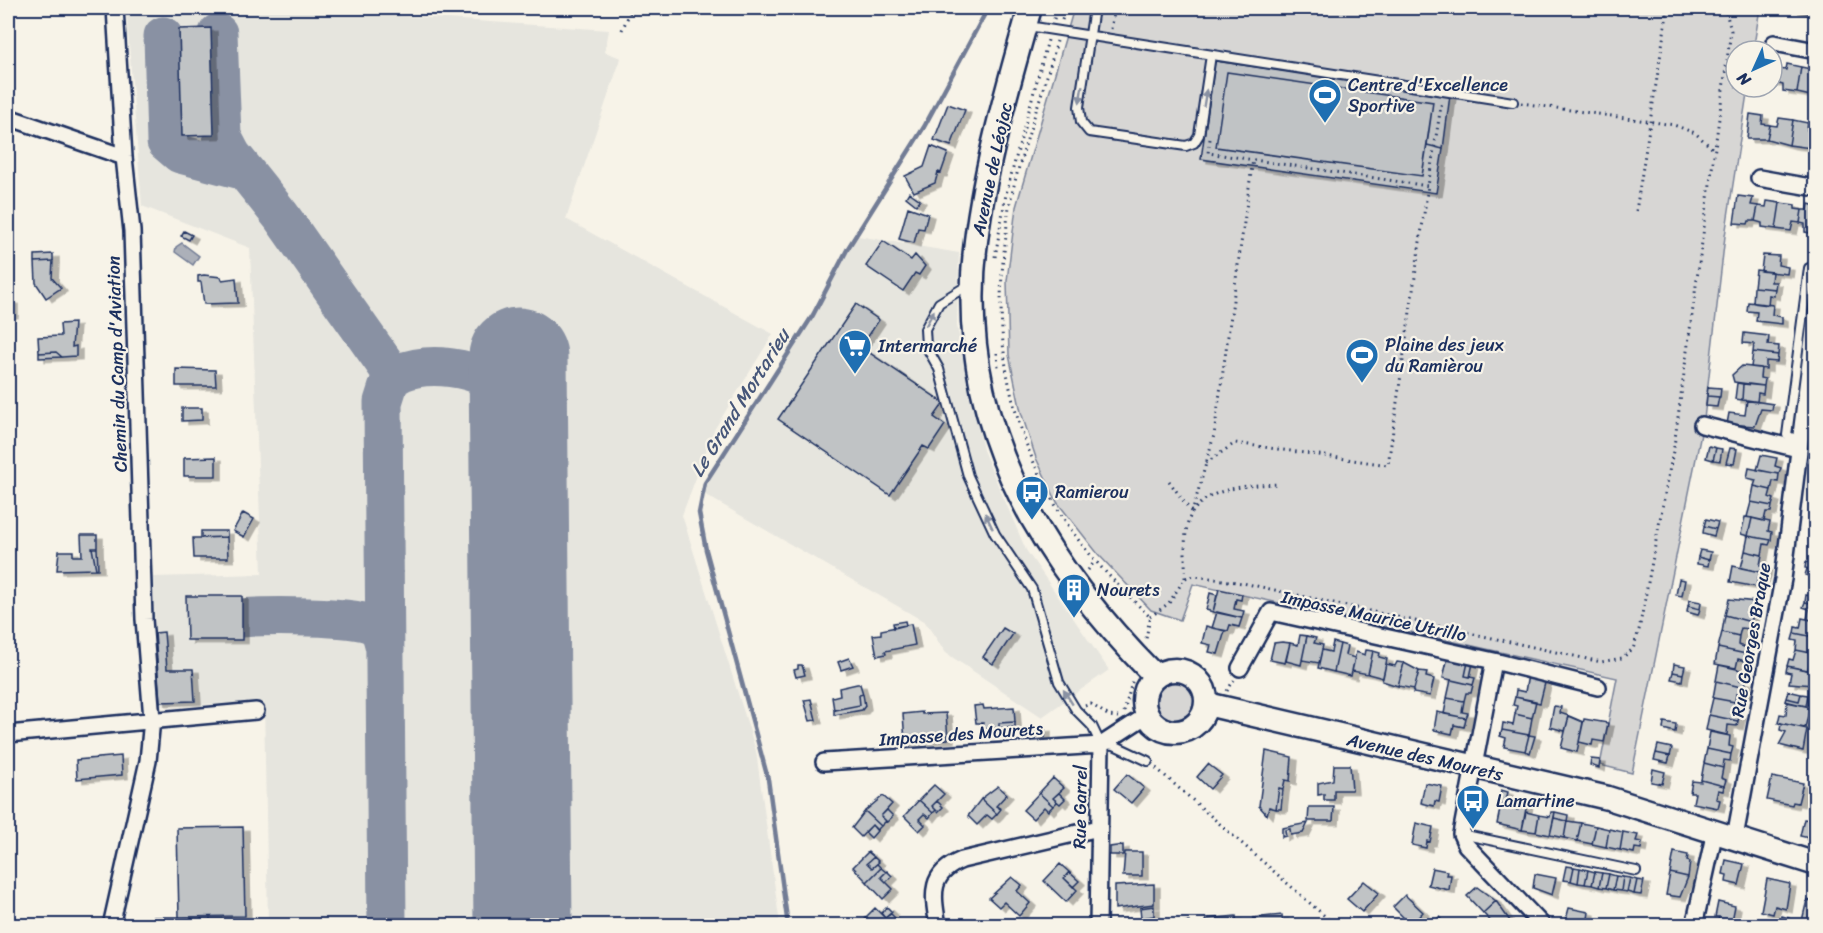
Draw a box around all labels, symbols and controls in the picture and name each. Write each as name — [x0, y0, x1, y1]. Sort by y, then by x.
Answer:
north arrow — [1724, 39, 1784, 99]
text: N — [1729, 64, 1759, 94]
place label: Centre d'Excellence Sportive — [1348, 69, 1508, 122]
sports icon: Centre d'Excellence Sportive — [1307, 77, 1343, 124]
one-way arrow — [1077, 84, 1086, 103]
one-way arrow — [1200, 88, 1209, 107]
street label: Avenue de Léojac — [962, 99, 1022, 240]
street label: Chemin du Camp d'Aviation — [97, 255, 137, 473]
one-way arrow — [926, 310, 935, 327]
water label: Le Grand Mortarieu — [680, 320, 801, 484]
supermarket icon: Intermarché — [837, 328, 873, 375]
place label: Plaine des jeux du Ramièrou — [1385, 329, 1505, 382]
place label: Intermarché — [877, 330, 977, 362]
sports icon: Plaine des jeux du Ramièrou — [1344, 337, 1380, 384]
bus stop icon: Ramierou — [1014, 474, 1050, 521]
place label: Ramierou — [1055, 476, 1129, 508]
one-way arrow — [984, 512, 994, 530]
street label: Rue Georges Braque — [1722, 560, 1780, 720]
building icon: Nourets — [1056, 572, 1092, 619]
place label: Nourets — [1097, 574, 1160, 606]
street label: Impasse Maurice Utrillo — [1277, 581, 1470, 651]
one-way arrow — [1062, 689, 1073, 705]
street label: Impasse des Mourets — [877, 712, 1045, 756]
street label: Avenue des Mourets — [1343, 723, 1507, 791]
street label: Rue Garrel — [1063, 764, 1097, 849]
bus stop icon: Lamartine — [1455, 783, 1491, 830]
place label: Lamartine — [1496, 785, 1575, 817]

